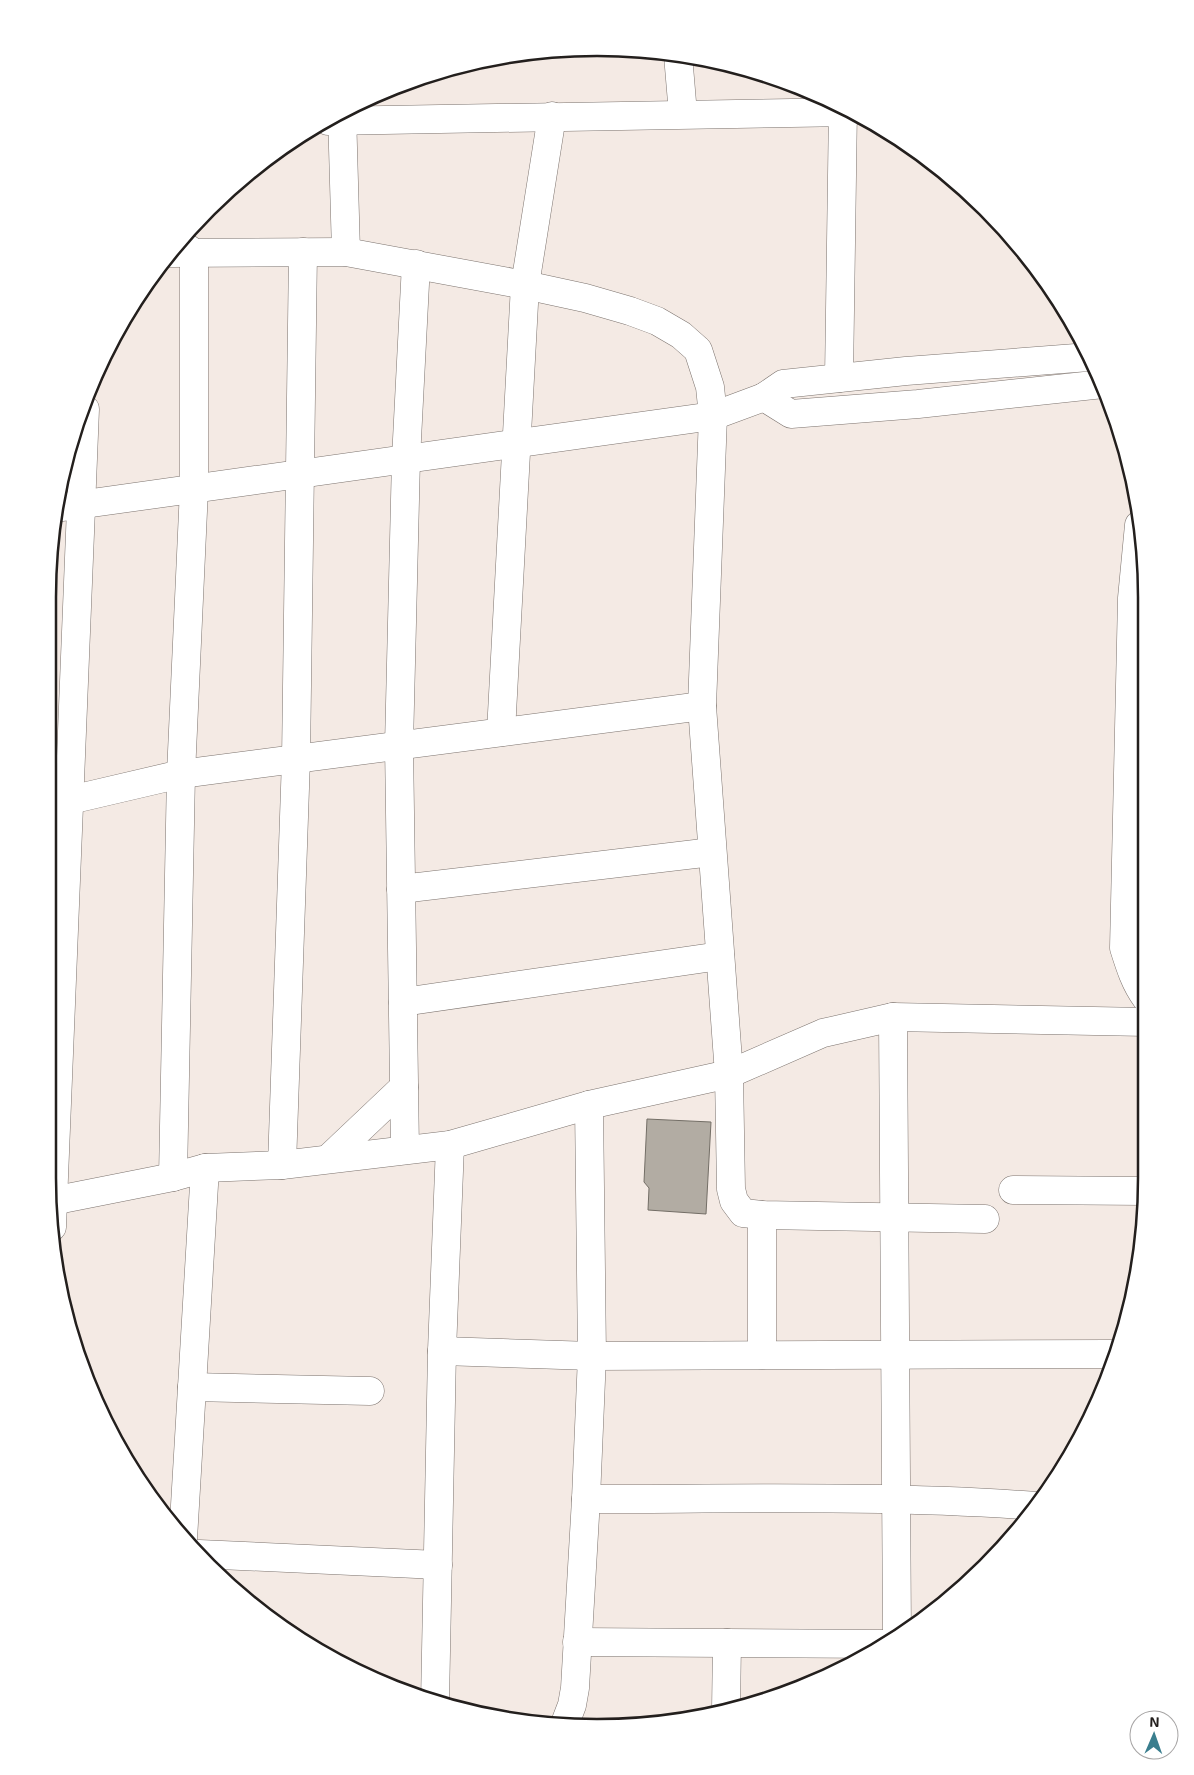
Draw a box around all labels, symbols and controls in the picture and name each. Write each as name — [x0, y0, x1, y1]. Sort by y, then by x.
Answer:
north arrow — [1129, 1710, 1179, 1760]
text: N — [1149, 1713, 1160, 1730]

